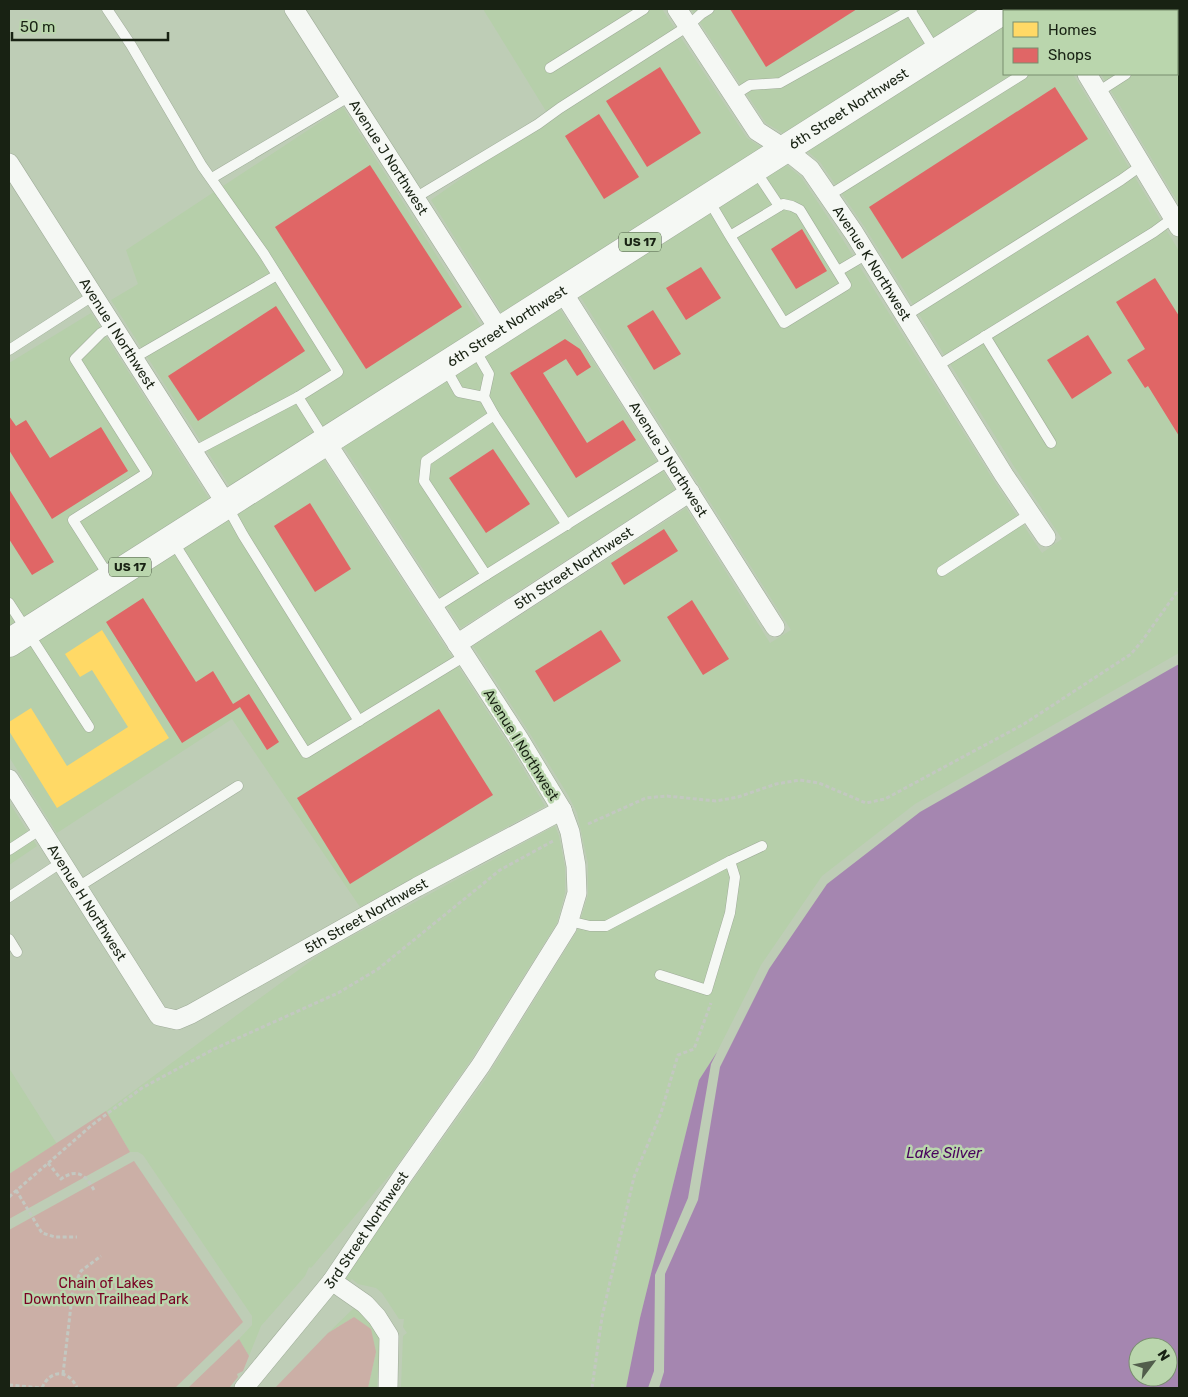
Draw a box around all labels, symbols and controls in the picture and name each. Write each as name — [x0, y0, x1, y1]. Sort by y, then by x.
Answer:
scale bar — [12, 10, 169, 42]
legend — [1003, 10, 1178, 75]
text: 50 m — [20, 18, 55, 36]
text: Homes — [1048, 21, 1097, 39]
text: Shops — [1048, 46, 1092, 64]
street label: 6th Street Northwest — [785, 64, 912, 153]
street label: Avenue J Northwest — [346, 97, 432, 218]
street label: Avenue K Northwest — [829, 202, 915, 324]
road number: US 17 — [619, 232, 661, 252]
street label: Avenue I Northwest — [76, 275, 160, 392]
street label: 6th Street Northwest — [444, 282, 570, 371]
street label: Avenue J Northwest — [626, 398, 712, 520]
street label: 5th Street Northwest — [511, 523, 636, 613]
road number: US 17 — [109, 558, 151, 576]
street label: Avenue I Northwest — [480, 686, 562, 804]
street label: Avenue H Northwest — [44, 841, 130, 964]
street label: 5th Street Northwest — [302, 874, 431, 957]
water label: Lake Silver — [906, 1144, 983, 1162]
street label: 3rd Street Northwest — [321, 1168, 412, 1292]
park label: Chain of Lakes Downtown Trailhead Park — [24, 1275, 189, 1308]
north arrow — [1128, 1337, 1178, 1387]
text: N — [1154, 1347, 1173, 1364]

